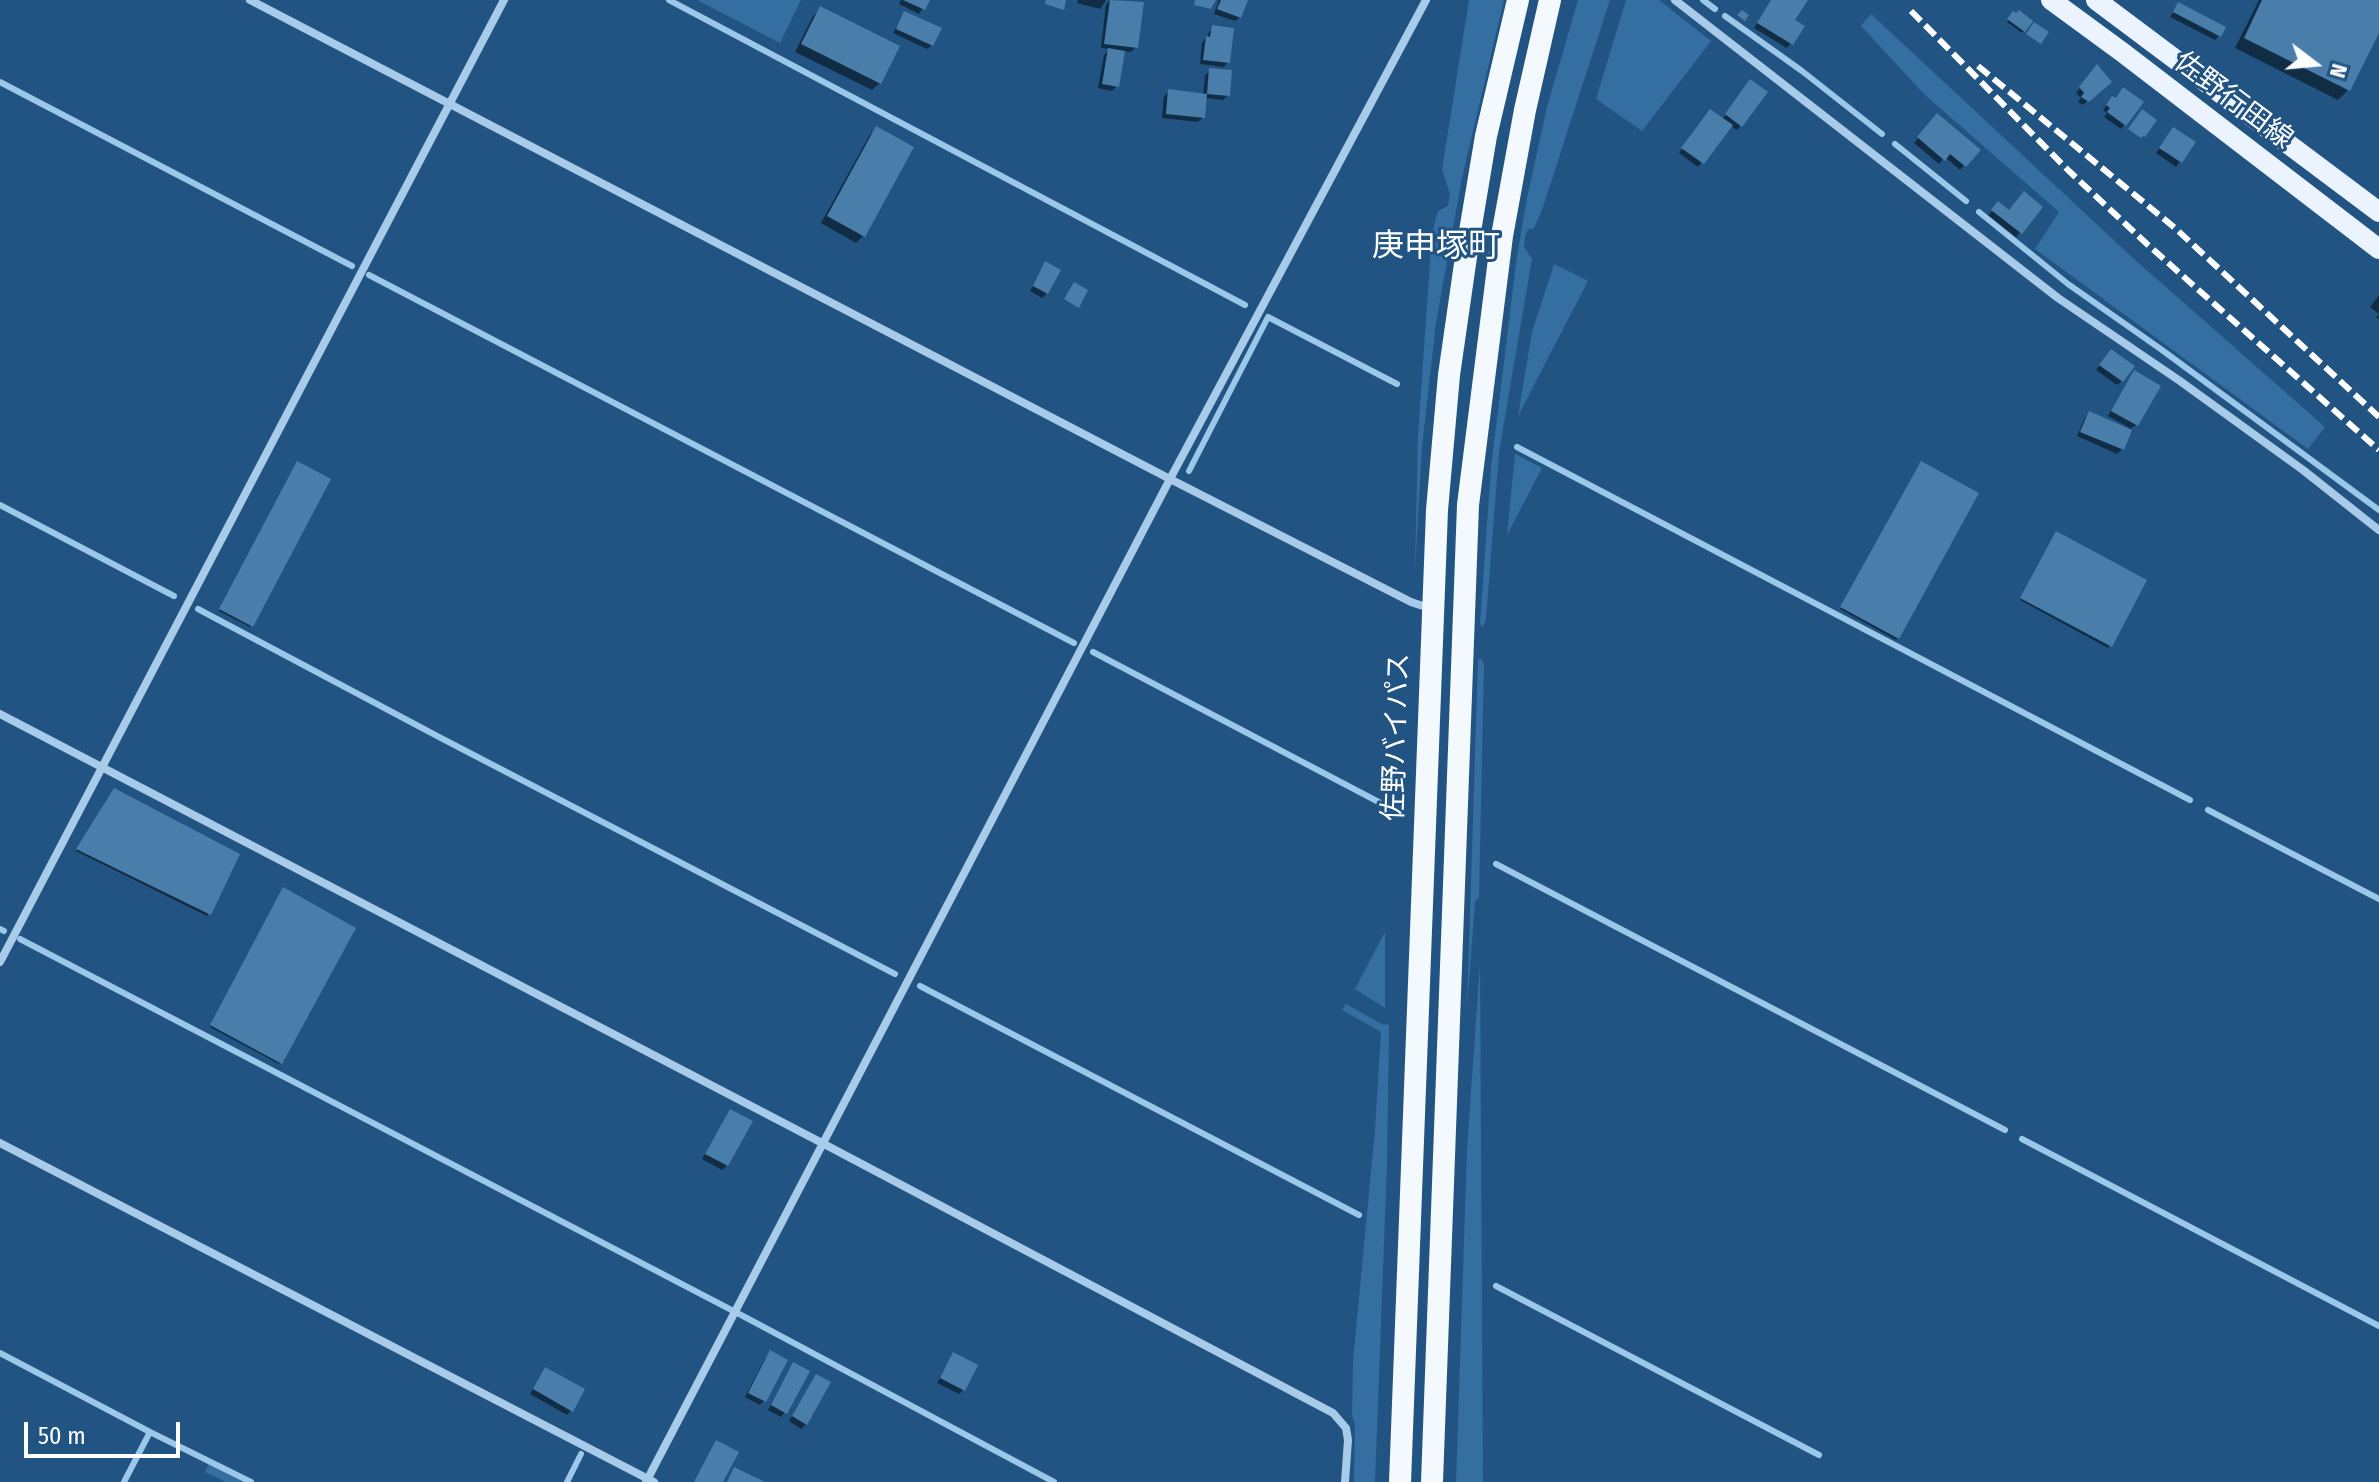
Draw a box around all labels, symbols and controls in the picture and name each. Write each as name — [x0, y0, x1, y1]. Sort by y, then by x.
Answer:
north arrow — [2275, 24, 2355, 104]
street label: 佐野行田線 — [2167, 45, 2299, 157]
text: N — [2324, 61, 2353, 81]
district label: 庚申塚町 — [1372, 228, 1500, 266]
street label: 佐野バイパス — [1377, 652, 1417, 822]
scale bar — [28, 1406, 184, 1456]
text: 50 m — [38, 1422, 86, 1450]

